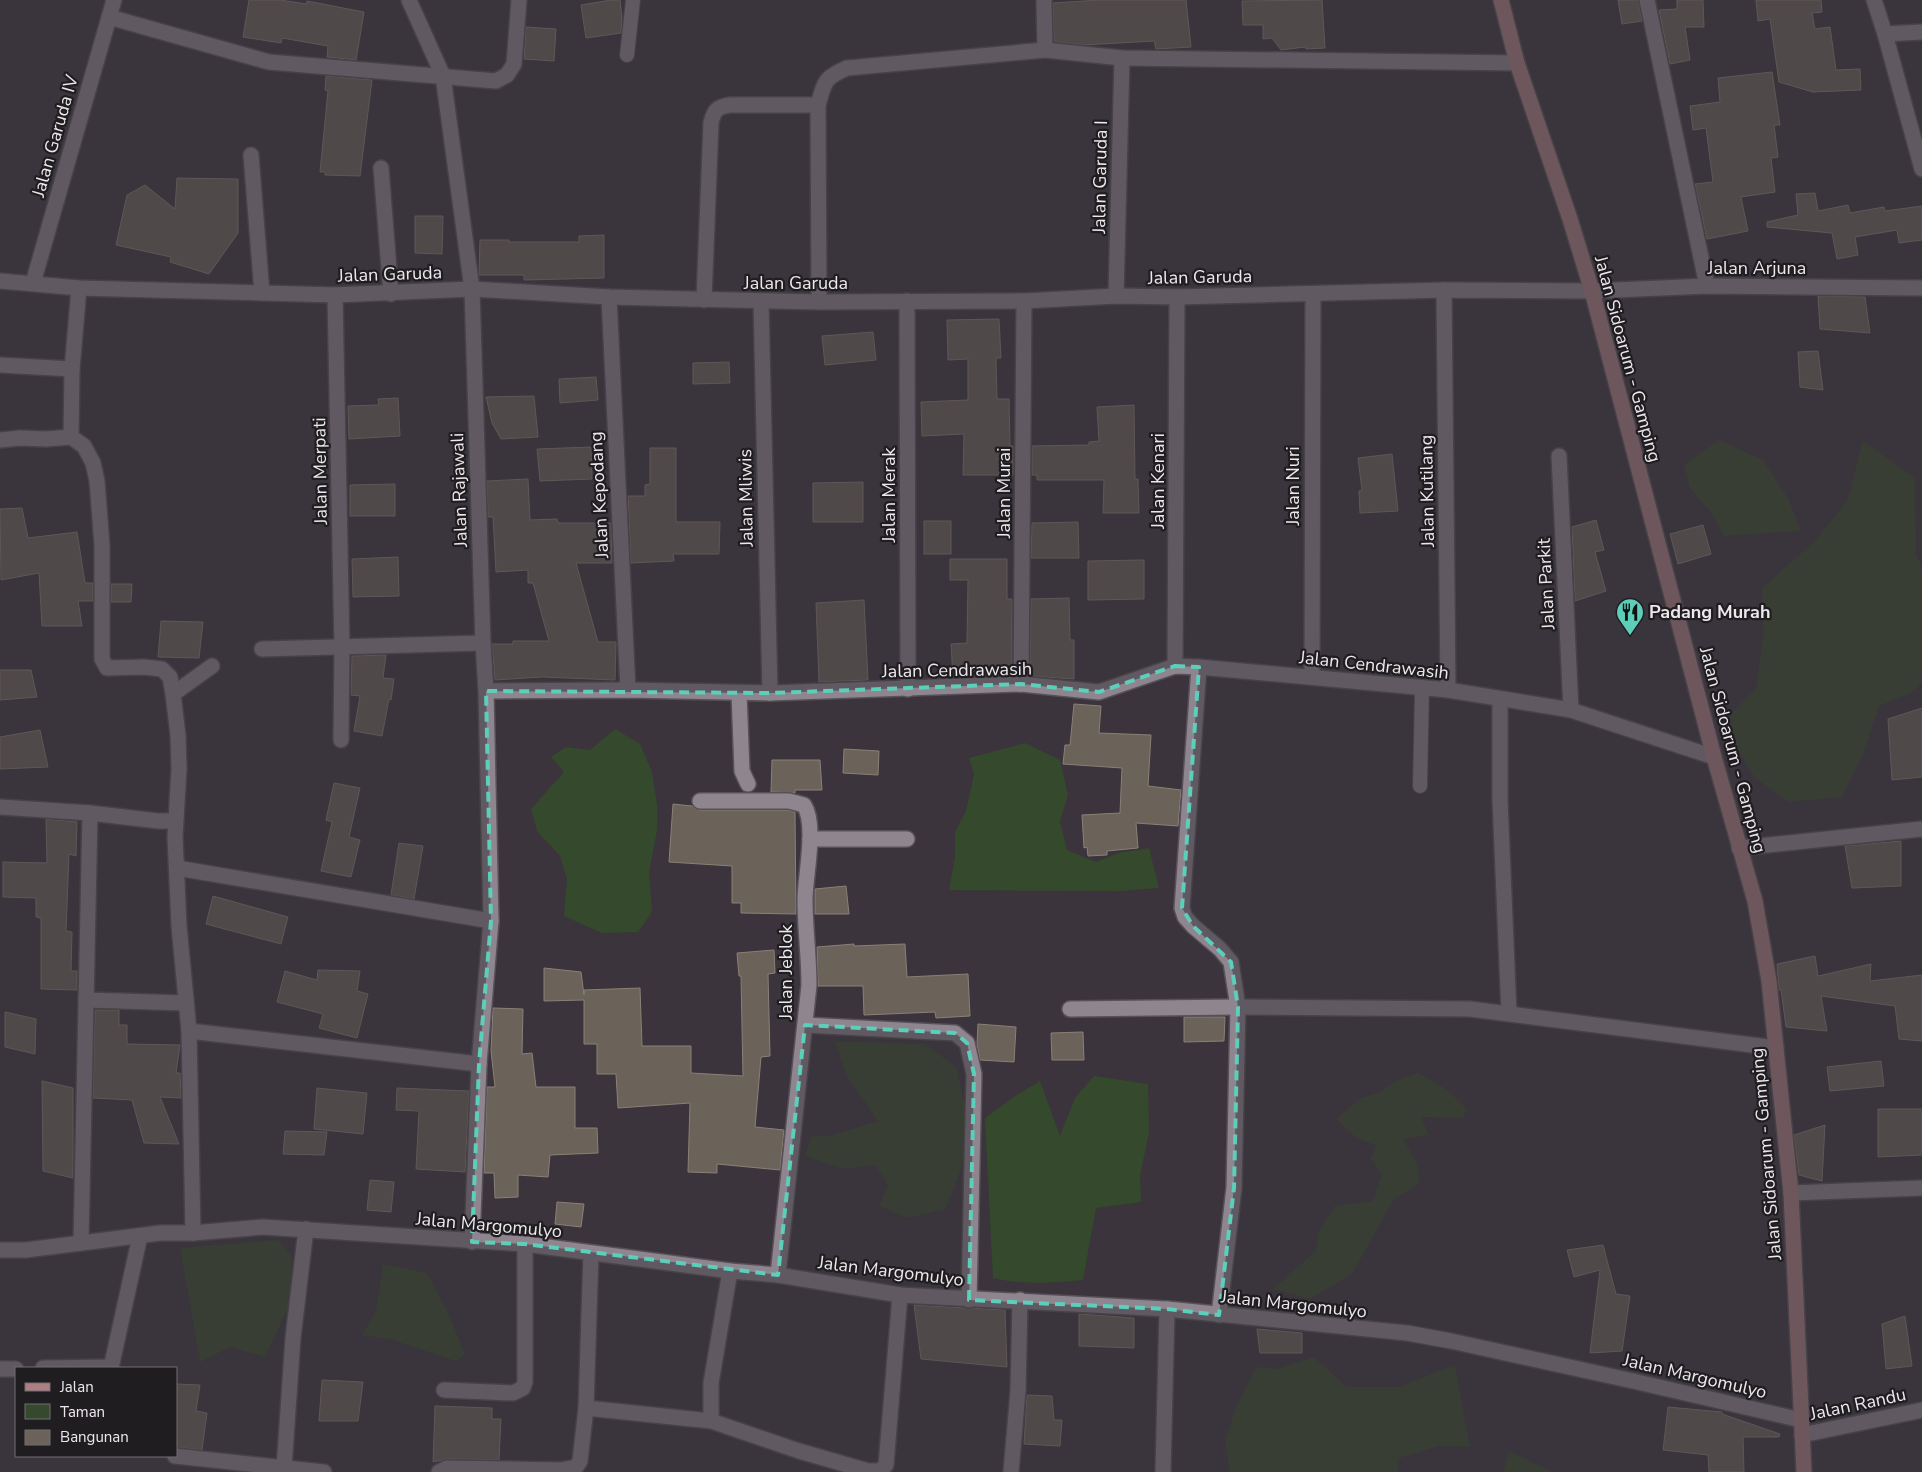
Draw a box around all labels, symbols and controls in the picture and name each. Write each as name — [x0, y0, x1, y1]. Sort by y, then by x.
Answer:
street label: Jalan Garuda IV — [26, 72, 84, 201]
street label: Jalan Garuda I — [1087, 120, 1113, 235]
street label: Jalan Sidoarum - Gamping — [1589, 252, 1667, 465]
street label: Jalan Arjuna — [1707, 256, 1806, 280]
street label: Jalan Garuda — [336, 260, 443, 288]
street label: Jalan Garuda — [1147, 264, 1252, 290]
street label: Jalan Garuda — [743, 271, 848, 295]
street label: Jalan Merpati — [307, 417, 333, 526]
street label: Jalan Kepodang — [584, 431, 614, 560]
street label: Jalan Rajawali — [445, 432, 473, 549]
street label: Jalan Kenari — [1146, 433, 1170, 530]
street label: Jalan Kutilang — [1414, 435, 1440, 548]
street label: Jalan Nuri — [1281, 446, 1305, 527]
street label: Jalan Merak — [877, 447, 901, 543]
street label: Jalan Murai — [992, 448, 1016, 539]
street label: Jalan Mliwis — [733, 449, 759, 548]
street label: Jalan Parkit — [1532, 537, 1560, 631]
restaurant icon: Padang Murah — [1615, 597, 1645, 636]
place label: Padang Murah — [1649, 600, 1770, 624]
street label: Jalan Sidoarum - Gamping — [1694, 643, 1772, 856]
street label: Jalan Cendrawasih — [1297, 645, 1450, 685]
street label: Jalan Cendrawasih — [881, 657, 1032, 683]
street label: Jalan Jeblok — [774, 923, 798, 1021]
street label: Jalan Sidoarum - Gamping — [1745, 1047, 1787, 1262]
street label: Jalan Margomulyo — [414, 1207, 563, 1243]
street label: Jalan Margomulyo — [816, 1250, 965, 1292]
street label: Jalan Margomulyo — [1219, 1284, 1368, 1324]
street label: Jalan Margomulyo — [1620, 1348, 1769, 1404]
legend — [15, 1367, 178, 1457]
text: Jalan — [59, 1377, 94, 1397]
street label: Jalan Randu — [1807, 1382, 1908, 1426]
text: Taman — [60, 1402, 105, 1422]
text: Bangunan — [60, 1427, 129, 1447]

